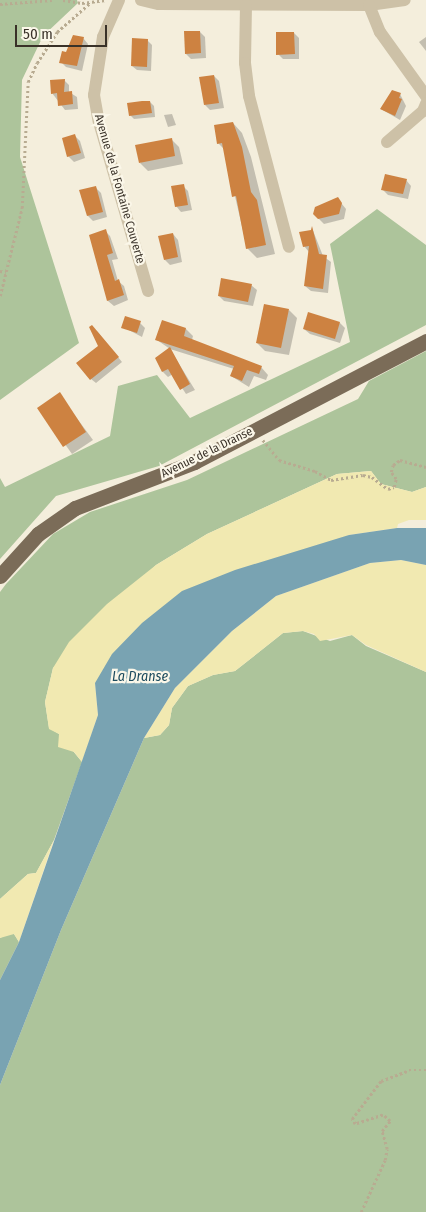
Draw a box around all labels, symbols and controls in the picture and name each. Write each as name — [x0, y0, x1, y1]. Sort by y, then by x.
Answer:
scale bar — [18, 15, 110, 47]
text: 50 m — [23, 25, 53, 43]
street label: Avenue de la Fontaine Couverte — [91, 113, 147, 265]
street label: Avenue de la Dranse — [159, 425, 255, 481]
water label: La Dranse — [112, 669, 168, 685]

